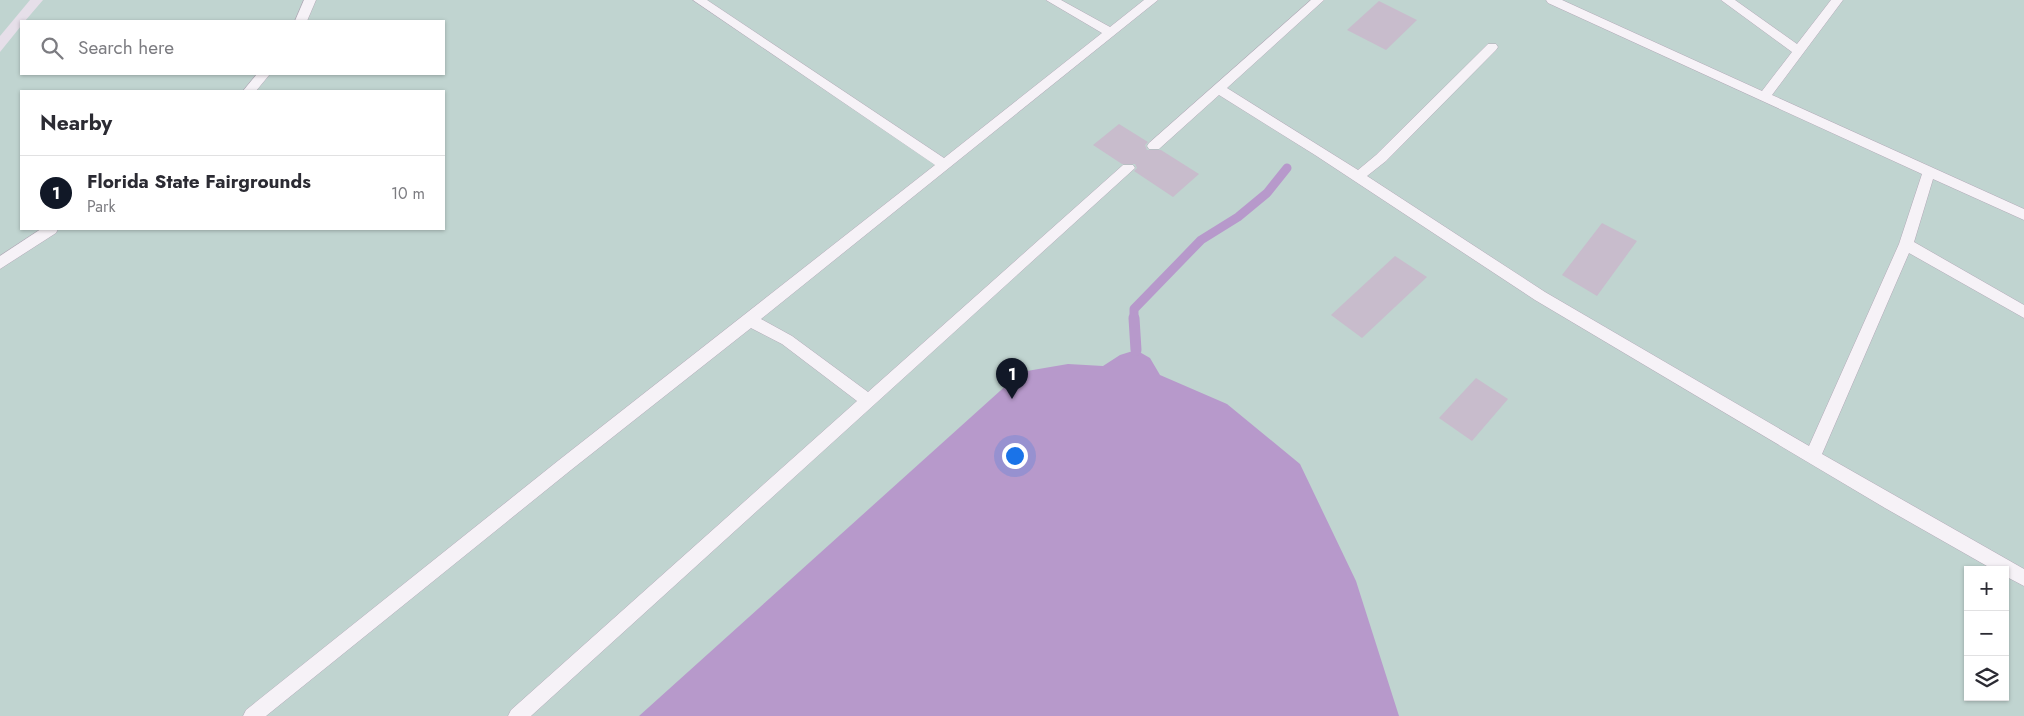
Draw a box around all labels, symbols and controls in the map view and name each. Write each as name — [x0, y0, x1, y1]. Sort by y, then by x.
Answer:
search box — [20, 20, 445, 75]
icon: search — [38, 34, 66, 62]
text: Search here — [78, 34, 174, 61]
text: Nearby — [40, 108, 112, 138]
text: Florida State Fairgrounds — [87, 168, 311, 195]
text: 1 — [52, 182, 60, 205]
text: 10 m — [391, 182, 425, 205]
text: Park — [87, 195, 116, 218]
pin: 1 — [996, 358, 1028, 399]
your location — [1002, 443, 1028, 469]
map controls — [1964, 566, 2009, 701]
button: + — [1964, 566, 2009, 611]
button: − — [1964, 611, 2009, 656]
button: layers — [1964, 656, 2009, 701]

